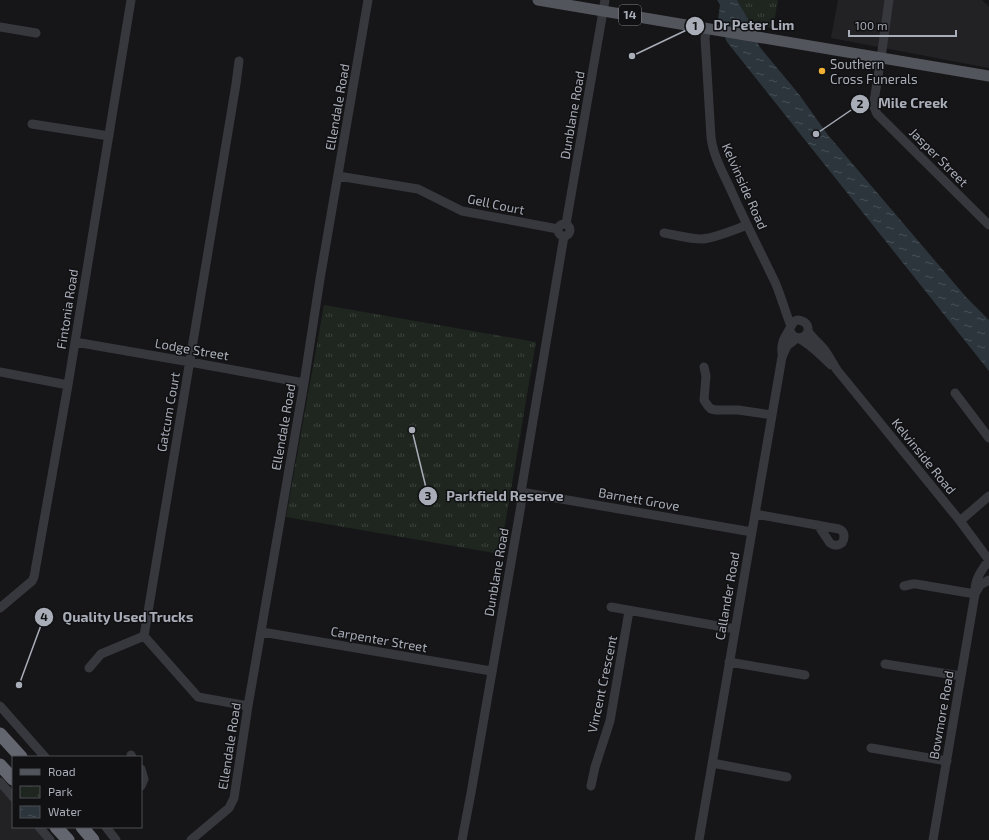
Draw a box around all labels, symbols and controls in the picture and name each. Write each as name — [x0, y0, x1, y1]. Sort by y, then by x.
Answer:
road number: 14 — [619, 5, 641, 25]
scale bar — [849, 12, 956, 38]
callout: Dr Peter Lim — [685, 13, 803, 39]
text: Dr Peter Lim — [714, 16, 794, 33]
text: 1 — [692, 18, 698, 32]
text: 100 m — [855, 18, 887, 32]
place label: Southern Cross Funerals — [830, 56, 918, 87]
street label: Ellendale Road — [321, 62, 353, 152]
marker: Southern Cross Funerals — [817, 66, 827, 76]
street label: Dunblane Road — [556, 70, 588, 160]
callout: Mile Creek — [850, 91, 956, 117]
text: Mile Creek — [878, 94, 948, 111]
text: 2 — [857, 96, 864, 110]
street label: Jasper Street — [906, 124, 972, 190]
street label: Kelvinside Road — [719, 140, 771, 232]
street label: Gell Court — [466, 190, 526, 218]
street label: Fintonia Road — [53, 268, 81, 350]
street label: Lodge Street — [154, 335, 230, 363]
street label: Gatcum Court — [153, 371, 183, 453]
street label: Ellendale Road — [267, 382, 299, 472]
street label: Kelvinside Road — [889, 415, 959, 497]
callout: Parkfield Reserve — [418, 483, 571, 509]
street label: Barnett Grove — [597, 484, 681, 514]
text: Parkfield Reserve — [446, 487, 564, 504]
text: 3 — [425, 488, 432, 502]
street label: Dunblane Road — [480, 527, 512, 617]
street label: Callander Road — [711, 551, 743, 641]
callout: Quality Used Trucks — [34, 604, 201, 630]
text: Quality Used Trucks — [63, 608, 193, 626]
text: 4 — [40, 609, 48, 623]
street label: Carpenter Street — [329, 623, 429, 655]
street label: Vincent Crescent — [584, 634, 620, 734]
street label: Bowmore Road — [925, 669, 957, 761]
street label: Ellendale Road — [214, 701, 244, 791]
legend — [12, 756, 142, 828]
text: Road — [48, 764, 76, 778]
text: Park — [48, 784, 73, 798]
text: Water — [48, 804, 82, 818]

